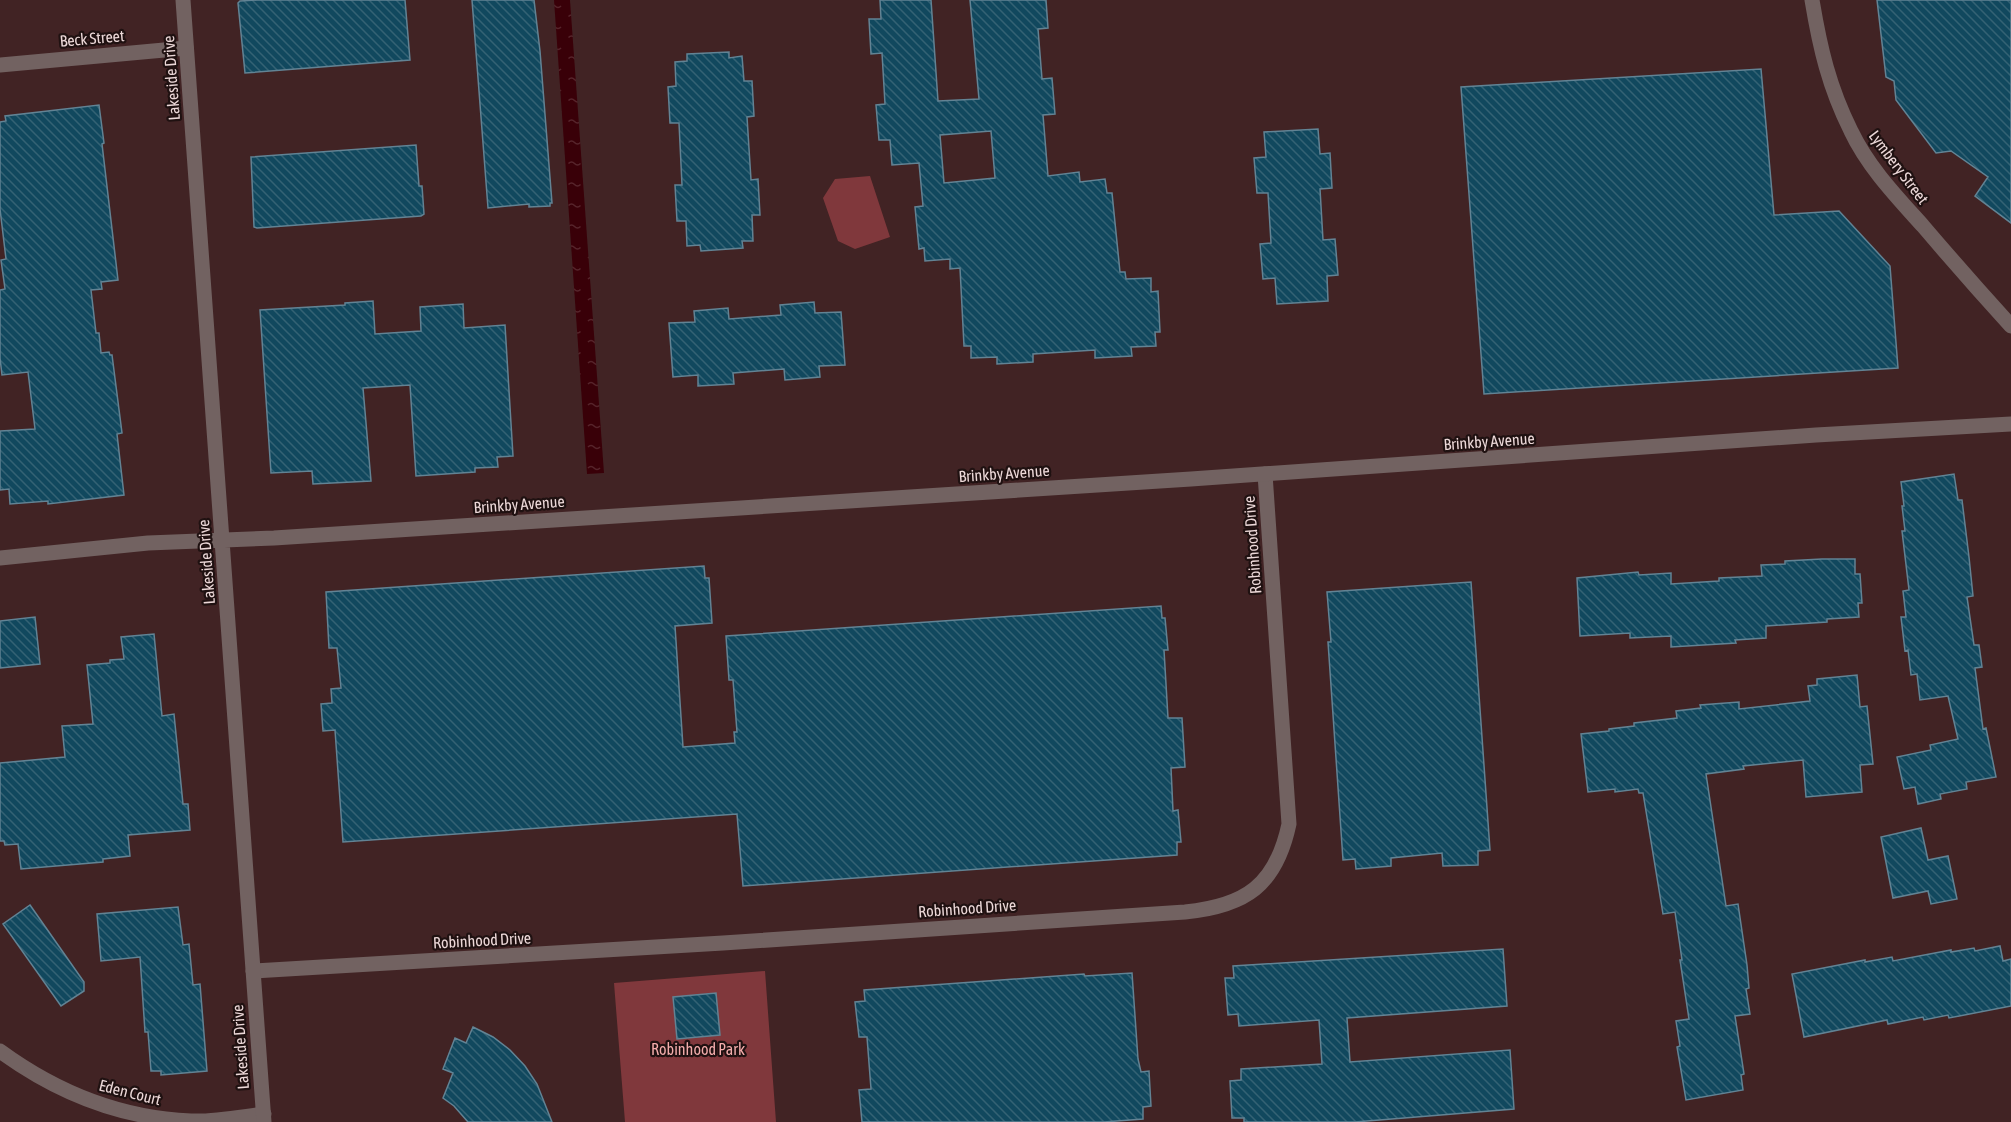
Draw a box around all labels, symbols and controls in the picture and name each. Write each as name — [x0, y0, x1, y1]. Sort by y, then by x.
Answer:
street label: Beck Street — [59, 26, 126, 50]
street label: Lakeside Drive — [159, 35, 183, 121]
street label: Lymbery Street — [1865, 127, 1933, 208]
street label: Brinkby Avenue — [1443, 429, 1535, 454]
street label: Brinkby Avenue — [958, 461, 1050, 486]
street label: Brinkby Avenue — [473, 492, 565, 517]
street label: Robinhood Drive — [1240, 495, 1264, 595]
street label: Lakeside Drive — [194, 519, 218, 605]
street label: Robinhood Drive — [917, 896, 1017, 920]
street label: Robinhood Drive — [433, 928, 531, 952]
street label: Lakeside Drive — [228, 1004, 252, 1090]
park label: Robinhood Park — [651, 1040, 745, 1058]
street label: Eden Court — [97, 1076, 163, 1108]

